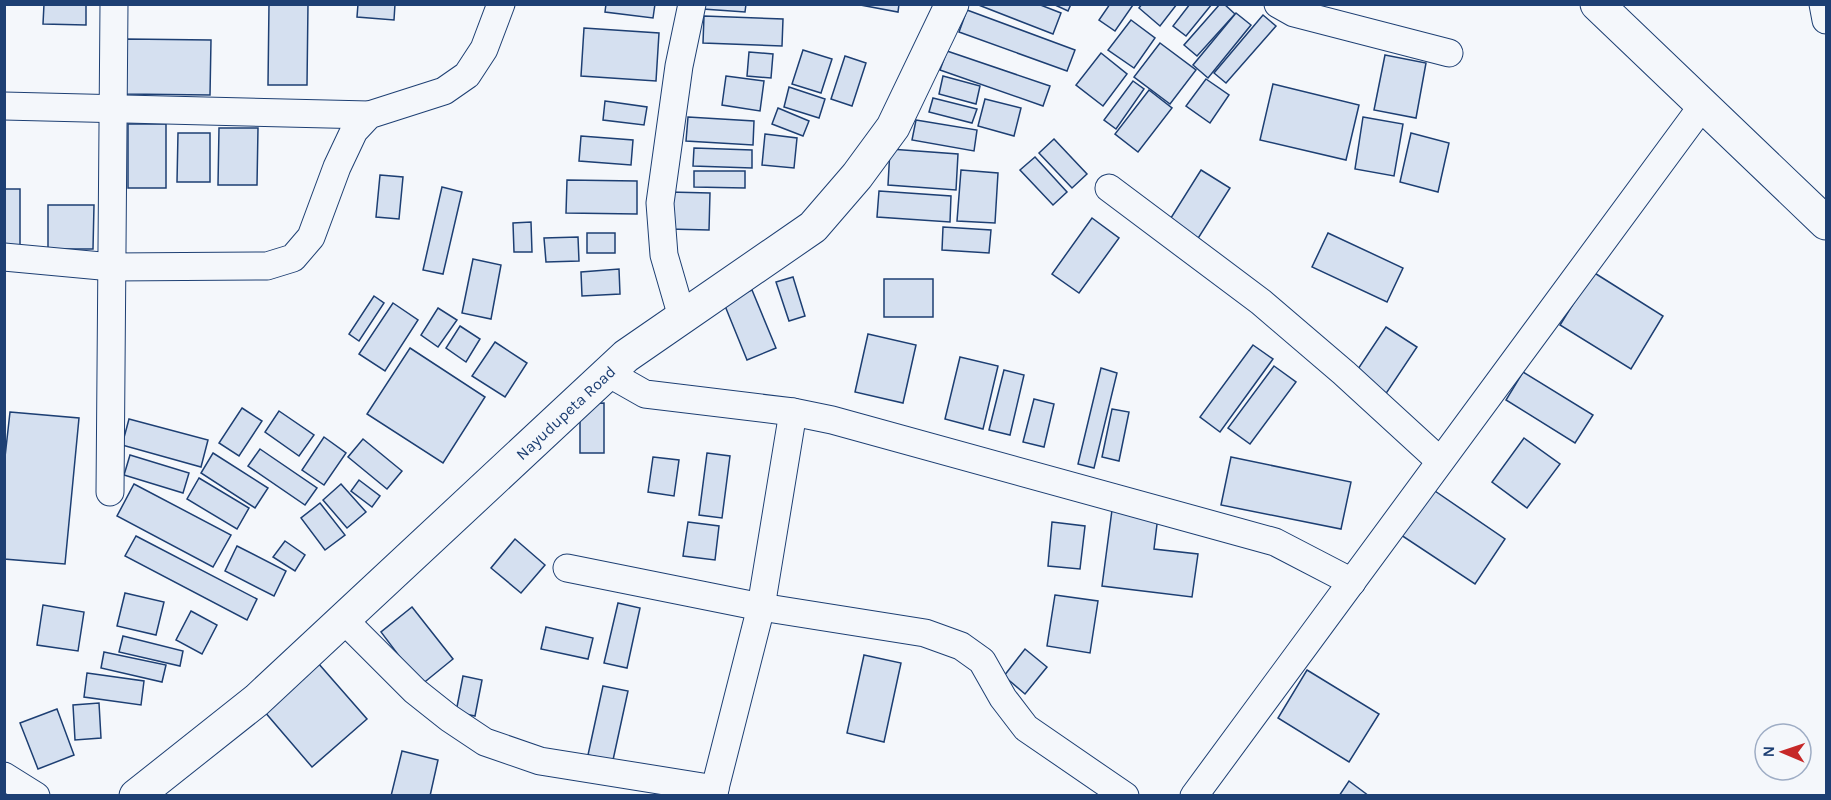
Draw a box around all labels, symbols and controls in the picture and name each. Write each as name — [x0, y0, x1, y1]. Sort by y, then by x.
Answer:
street label: Nayudupeta Road — [512, 362, 619, 464]
north arrow — [1753, 722, 1813, 782]
text: N — [1759, 745, 1778, 758]

